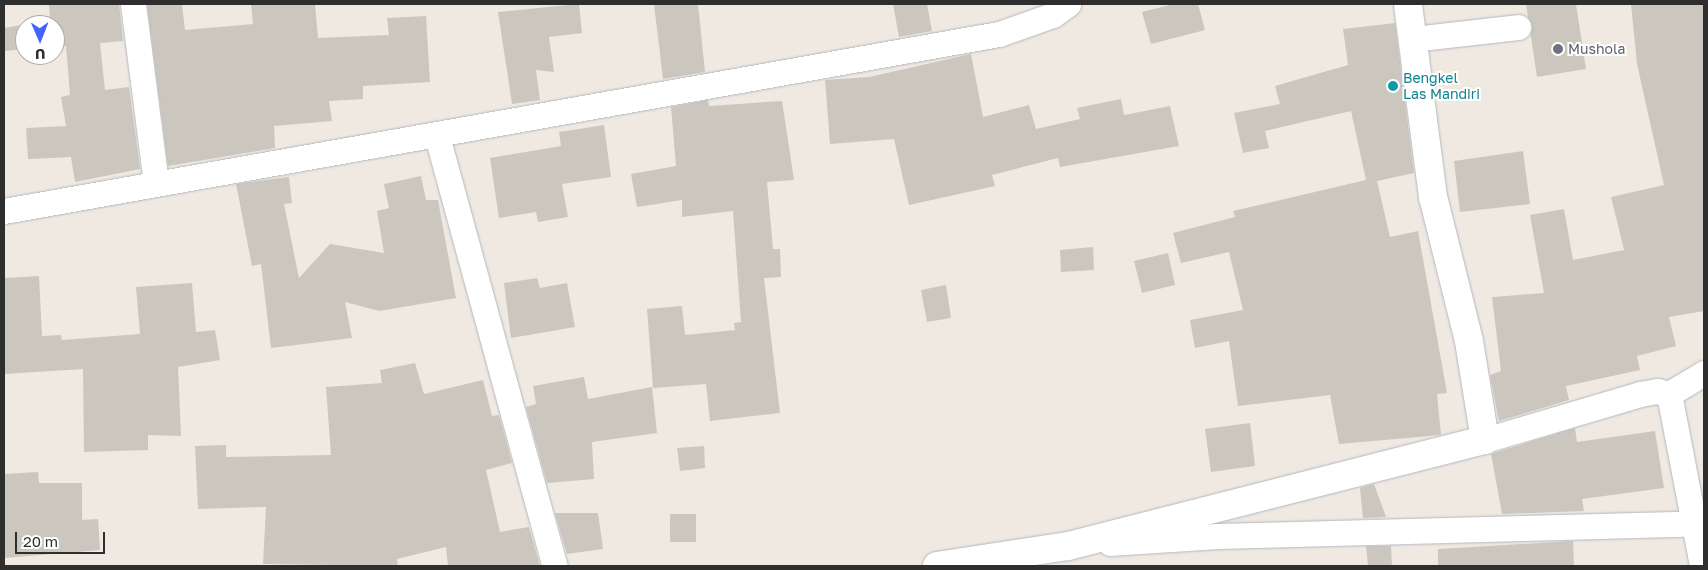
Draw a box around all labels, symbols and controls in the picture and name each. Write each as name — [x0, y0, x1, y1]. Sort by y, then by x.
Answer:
north arrow — [15, 15, 65, 65]
place label: Mushola — [1568, 41, 1625, 57]
marker: Mushola — [1552, 43, 1564, 55]
text: U — [35, 46, 46, 63]
place label: Bengkel Las Mandiri — [1403, 70, 1480, 102]
marker: Bengkel Las Mandiri — [1387, 80, 1399, 92]
scale bar — [18, 522, 108, 554]
text: 20 m — [23, 532, 58, 550]

